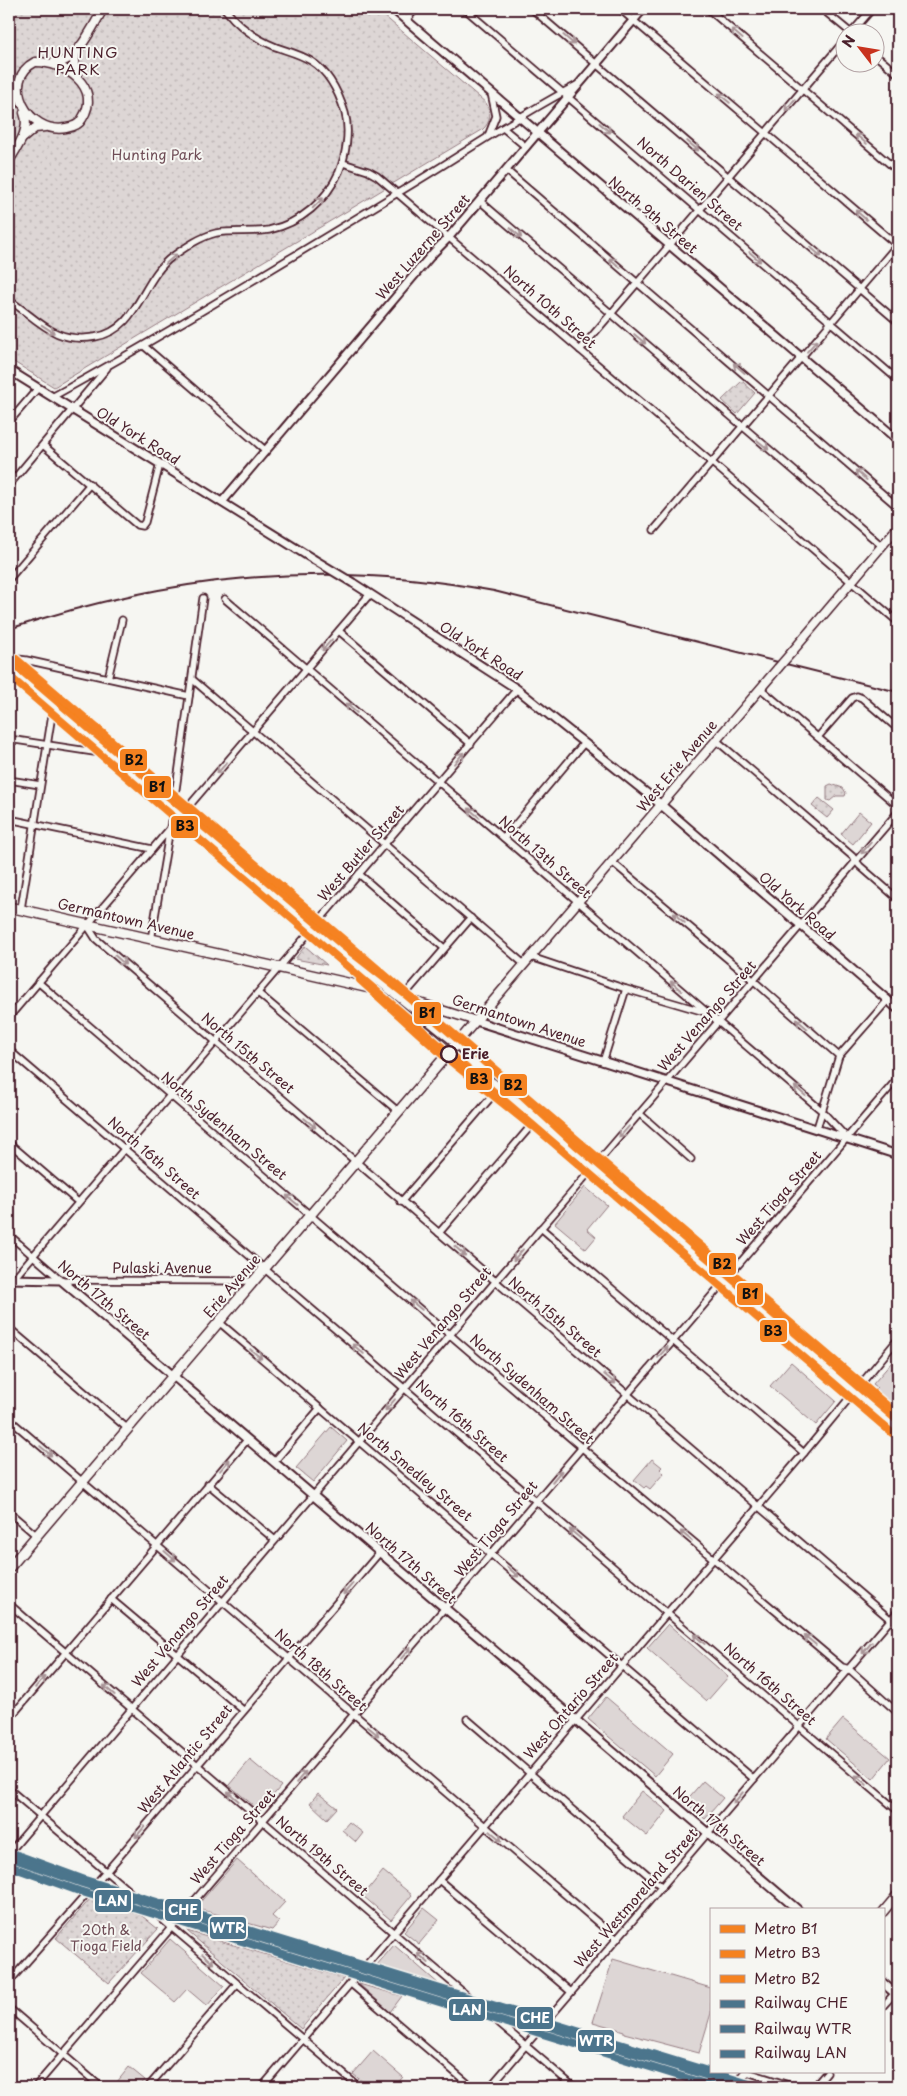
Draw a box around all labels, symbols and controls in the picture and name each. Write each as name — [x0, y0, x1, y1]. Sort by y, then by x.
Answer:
north arrow — [834, 22, 884, 72]
one-way arrow — [731, 28, 744, 39]
text: N — [837, 31, 860, 51]
one-way arrow — [563, 35, 576, 46]
district label: HUNTING PARK — [37, 40, 119, 80]
one-way arrow — [718, 92, 731, 103]
one-way arrow — [785, 98, 796, 111]
one-way arrow — [599, 123, 612, 134]
street label: North Darien Street — [633, 132, 748, 236]
one-way arrow — [855, 134, 868, 145]
one-way arrow — [686, 140, 699, 151]
park label: Hunting Park — [112, 144, 203, 165]
street label: North 9th Street — [604, 171, 703, 259]
street label: West Luzerne Street — [371, 189, 475, 304]
one-way arrow — [312, 197, 324, 209]
one-way arrow — [855, 209, 868, 220]
one-way arrow — [510, 227, 523, 239]
one-way arrow — [810, 246, 823, 257]
one-way arrow — [749, 251, 762, 263]
one-way arrow — [164, 253, 177, 265]
one-way arrow — [609, 257, 622, 268]
street label: North 10th Street — [499, 260, 602, 353]
one-way arrow — [41, 324, 55, 334]
one-way arrow — [633, 333, 646, 345]
one-way arrow — [806, 339, 817, 352]
one-way arrow — [732, 363, 745, 374]
street label: Old York Road — [92, 401, 184, 470]
one-way arrow — [756, 439, 769, 450]
one-way arrow — [855, 469, 868, 480]
street label: Old York Road — [436, 616, 527, 685]
one-way arrow — [322, 638, 333, 651]
one-way arrow — [344, 702, 357, 713]
street label: West Erie Avenue — [632, 715, 722, 816]
line badge: B2 — [119, 748, 148, 772]
text: B2 — [125, 749, 143, 770]
one-way arrow — [453, 752, 464, 765]
one-way arrow — [216, 761, 227, 774]
line badge: B1 — [143, 775, 172, 799]
text: B1 — [149, 776, 165, 797]
street label: West Butler Street — [313, 799, 409, 906]
one-way arrow — [468, 807, 481, 819]
street label: North 13th Street — [494, 810, 597, 903]
line badge: B3 — [170, 815, 199, 839]
text: B3 — [176, 815, 194, 836]
one-way arrow — [861, 842, 872, 855]
street label: Old York Road — [754, 866, 840, 945]
street label: Germantown Avenue — [56, 893, 197, 945]
one-way arrow — [672, 913, 685, 924]
one-way arrow — [113, 955, 126, 966]
street label: West Venango Street — [652, 955, 761, 1076]
one-way arrow — [670, 981, 683, 992]
street label: Germantown Avenue — [449, 989, 589, 1052]
line badge: B1 — [413, 1001, 442, 1025]
text: B1 — [419, 1002, 435, 1023]
street label: North 15th Street — [197, 1007, 300, 1098]
one-way arrow — [796, 1018, 809, 1030]
place label: Erie — [462, 1043, 490, 1064]
marker: Erie — [440, 1045, 458, 1063]
street label: North Sydenham Street — [157, 1067, 292, 1185]
line badge: B3 — [465, 1067, 493, 1091]
text: B3 — [470, 1068, 488, 1089]
line badge: B2 — [499, 1073, 528, 1097]
text: B2 — [504, 1074, 522, 1095]
one-way arrow — [793, 1086, 806, 1097]
street label: North 16th Street — [103, 1111, 206, 1204]
one-way arrow — [303, 1117, 316, 1128]
one-way arrow — [619, 1125, 630, 1138]
street label: West Tioga Street — [731, 1145, 826, 1250]
one-way arrow — [286, 1194, 299, 1205]
one-way arrow — [453, 1246, 466, 1257]
one-way arrow — [512, 1248, 524, 1261]
street label: Erie Avenue — [198, 1249, 265, 1322]
line badge: B2 — [708, 1252, 737, 1276]
text: B2 — [713, 1253, 731, 1274]
street label: North 17th Street — [54, 1255, 155, 1345]
street label: Pulaski Avenue — [112, 1257, 212, 1278]
street label: West Venango Street — [389, 1262, 496, 1384]
street label: North 15th Street — [504, 1271, 607, 1362]
line badge: B1 — [736, 1282, 764, 1306]
text: B1 — [742, 1283, 758, 1304]
one-way arrow — [409, 1300, 422, 1311]
line badge: B3 — [759, 1319, 788, 1343]
text: B3 — [764, 1320, 782, 1341]
street label: North Sydenham Street — [465, 1329, 599, 1449]
one-way arrow — [352, 1343, 365, 1354]
one-way arrow — [657, 1346, 669, 1359]
one-way arrow — [249, 1348, 262, 1359]
street label: North 16th Street — [411, 1374, 514, 1467]
one-way arrow — [604, 1374, 617, 1385]
one-way arrow — [385, 1398, 396, 1411]
street label: North Smedley Street — [353, 1417, 478, 1526]
one-way arrow — [39, 1445, 52, 1456]
one-way arrow — [219, 1459, 230, 1472]
one-way arrow — [552, 1470, 563, 1483]
street label: West Tioga Street — [449, 1476, 542, 1581]
street label: North 17th Street — [361, 1517, 462, 1609]
one-way arrow — [568, 1528, 581, 1539]
one-way arrow — [679, 1530, 692, 1541]
one-way arrow — [163, 1550, 176, 1561]
one-way arrow — [507, 1567, 520, 1578]
street label: West Venango Street — [126, 1570, 233, 1692]
one-way arrow — [342, 1582, 354, 1595]
street label: North 18th Street — [271, 1624, 372, 1716]
one-way arrow — [692, 1633, 705, 1644]
one-way arrow — [804, 1635, 817, 1646]
street label: North 16th Street — [719, 1637, 822, 1730]
one-way arrow — [861, 1641, 872, 1654]
one-way arrow — [401, 1646, 412, 1659]
street label: West Ontario Street — [519, 1648, 623, 1763]
one-way arrow — [35, 1676, 46, 1689]
one-way arrow — [103, 1684, 116, 1696]
street label: West Atlantic Street — [132, 1699, 237, 1818]
one-way arrow — [366, 1725, 379, 1736]
one-way arrow — [295, 1770, 307, 1783]
one-way arrow — [855, 1774, 868, 1785]
street label: North 17th Street — [669, 1781, 770, 1871]
street label: West Tioga Street — [185, 1784, 280, 1889]
one-way arrow — [227, 1790, 240, 1801]
one-way arrow — [733, 1791, 744, 1804]
street label: North 19th Street — [271, 1811, 374, 1901]
street label: West Westmoreland Street — [569, 1823, 702, 1972]
one-way arrow — [134, 1825, 146, 1838]
one-way arrow — [490, 1830, 503, 1842]
line badge: LAN — [94, 1889, 132, 1913]
text: LAN — [98, 1890, 128, 1911]
line badge: CHE — [164, 1898, 202, 1922]
text: CHE — [168, 1899, 198, 1920]
legend — [710, 1908, 884, 2074]
line badge: WTR — [209, 1916, 247, 1940]
text: Metro B1 — [754, 1916, 818, 1939]
text: WTR — [211, 1917, 245, 1938]
park label: 20th & Tioga Field — [70, 1919, 142, 1956]
text: Metro B3 — [754, 1940, 821, 1963]
one-way arrow — [202, 1953, 215, 1965]
one-way arrow — [417, 1953, 430, 1964]
text: Metro B2 — [754, 1966, 821, 1989]
text: Railway CHE — [754, 1990, 848, 2013]
line badge: LAN — [448, 1998, 486, 2022]
text: LAN — [452, 1999, 482, 2020]
line badge: CHE — [516, 2006, 554, 2030]
text: CHE — [520, 2007, 550, 2028]
text: Railway WTR — [754, 2016, 852, 2039]
line badge: WTR — [577, 2029, 615, 2053]
text: WTR — [579, 2030, 613, 2051]
text: Railway LAN — [754, 2040, 847, 2063]

